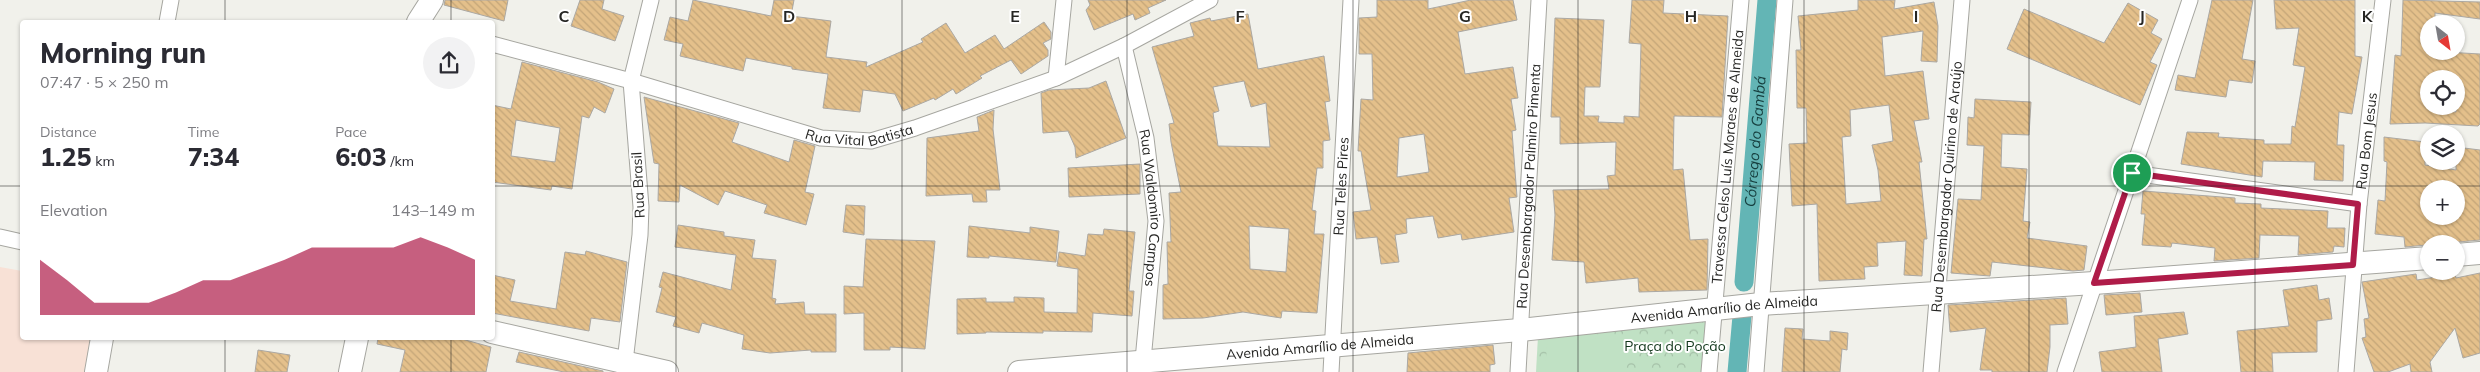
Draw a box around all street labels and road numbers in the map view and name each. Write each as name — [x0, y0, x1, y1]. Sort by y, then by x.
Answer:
street label: Travessa Celso Luís Moraes de Almeida — [1708, 29, 1747, 285]
street label: Rua Desembargador Quirino de Araújo — [1927, 60, 1966, 313]
street label: Rua Desembargador Palmiro Pimenta — [1513, 63, 1544, 309]
street label: Rua Bom Jesus — [2352, 91, 2381, 190]
street label: Rua Vital Batista — [803, 120, 915, 150]
street label: Rua Waldomiro Campos — [1135, 127, 1165, 288]
street label: Rua Teles Pires — [1329, 137, 1353, 236]
street label: Rua Brasil — [627, 151, 649, 219]
street label: Avenida Amarílio de Almeida — [1630, 291, 1818, 327]
street label: Avenida Amarílio de Almeida — [1225, 330, 1414, 364]

